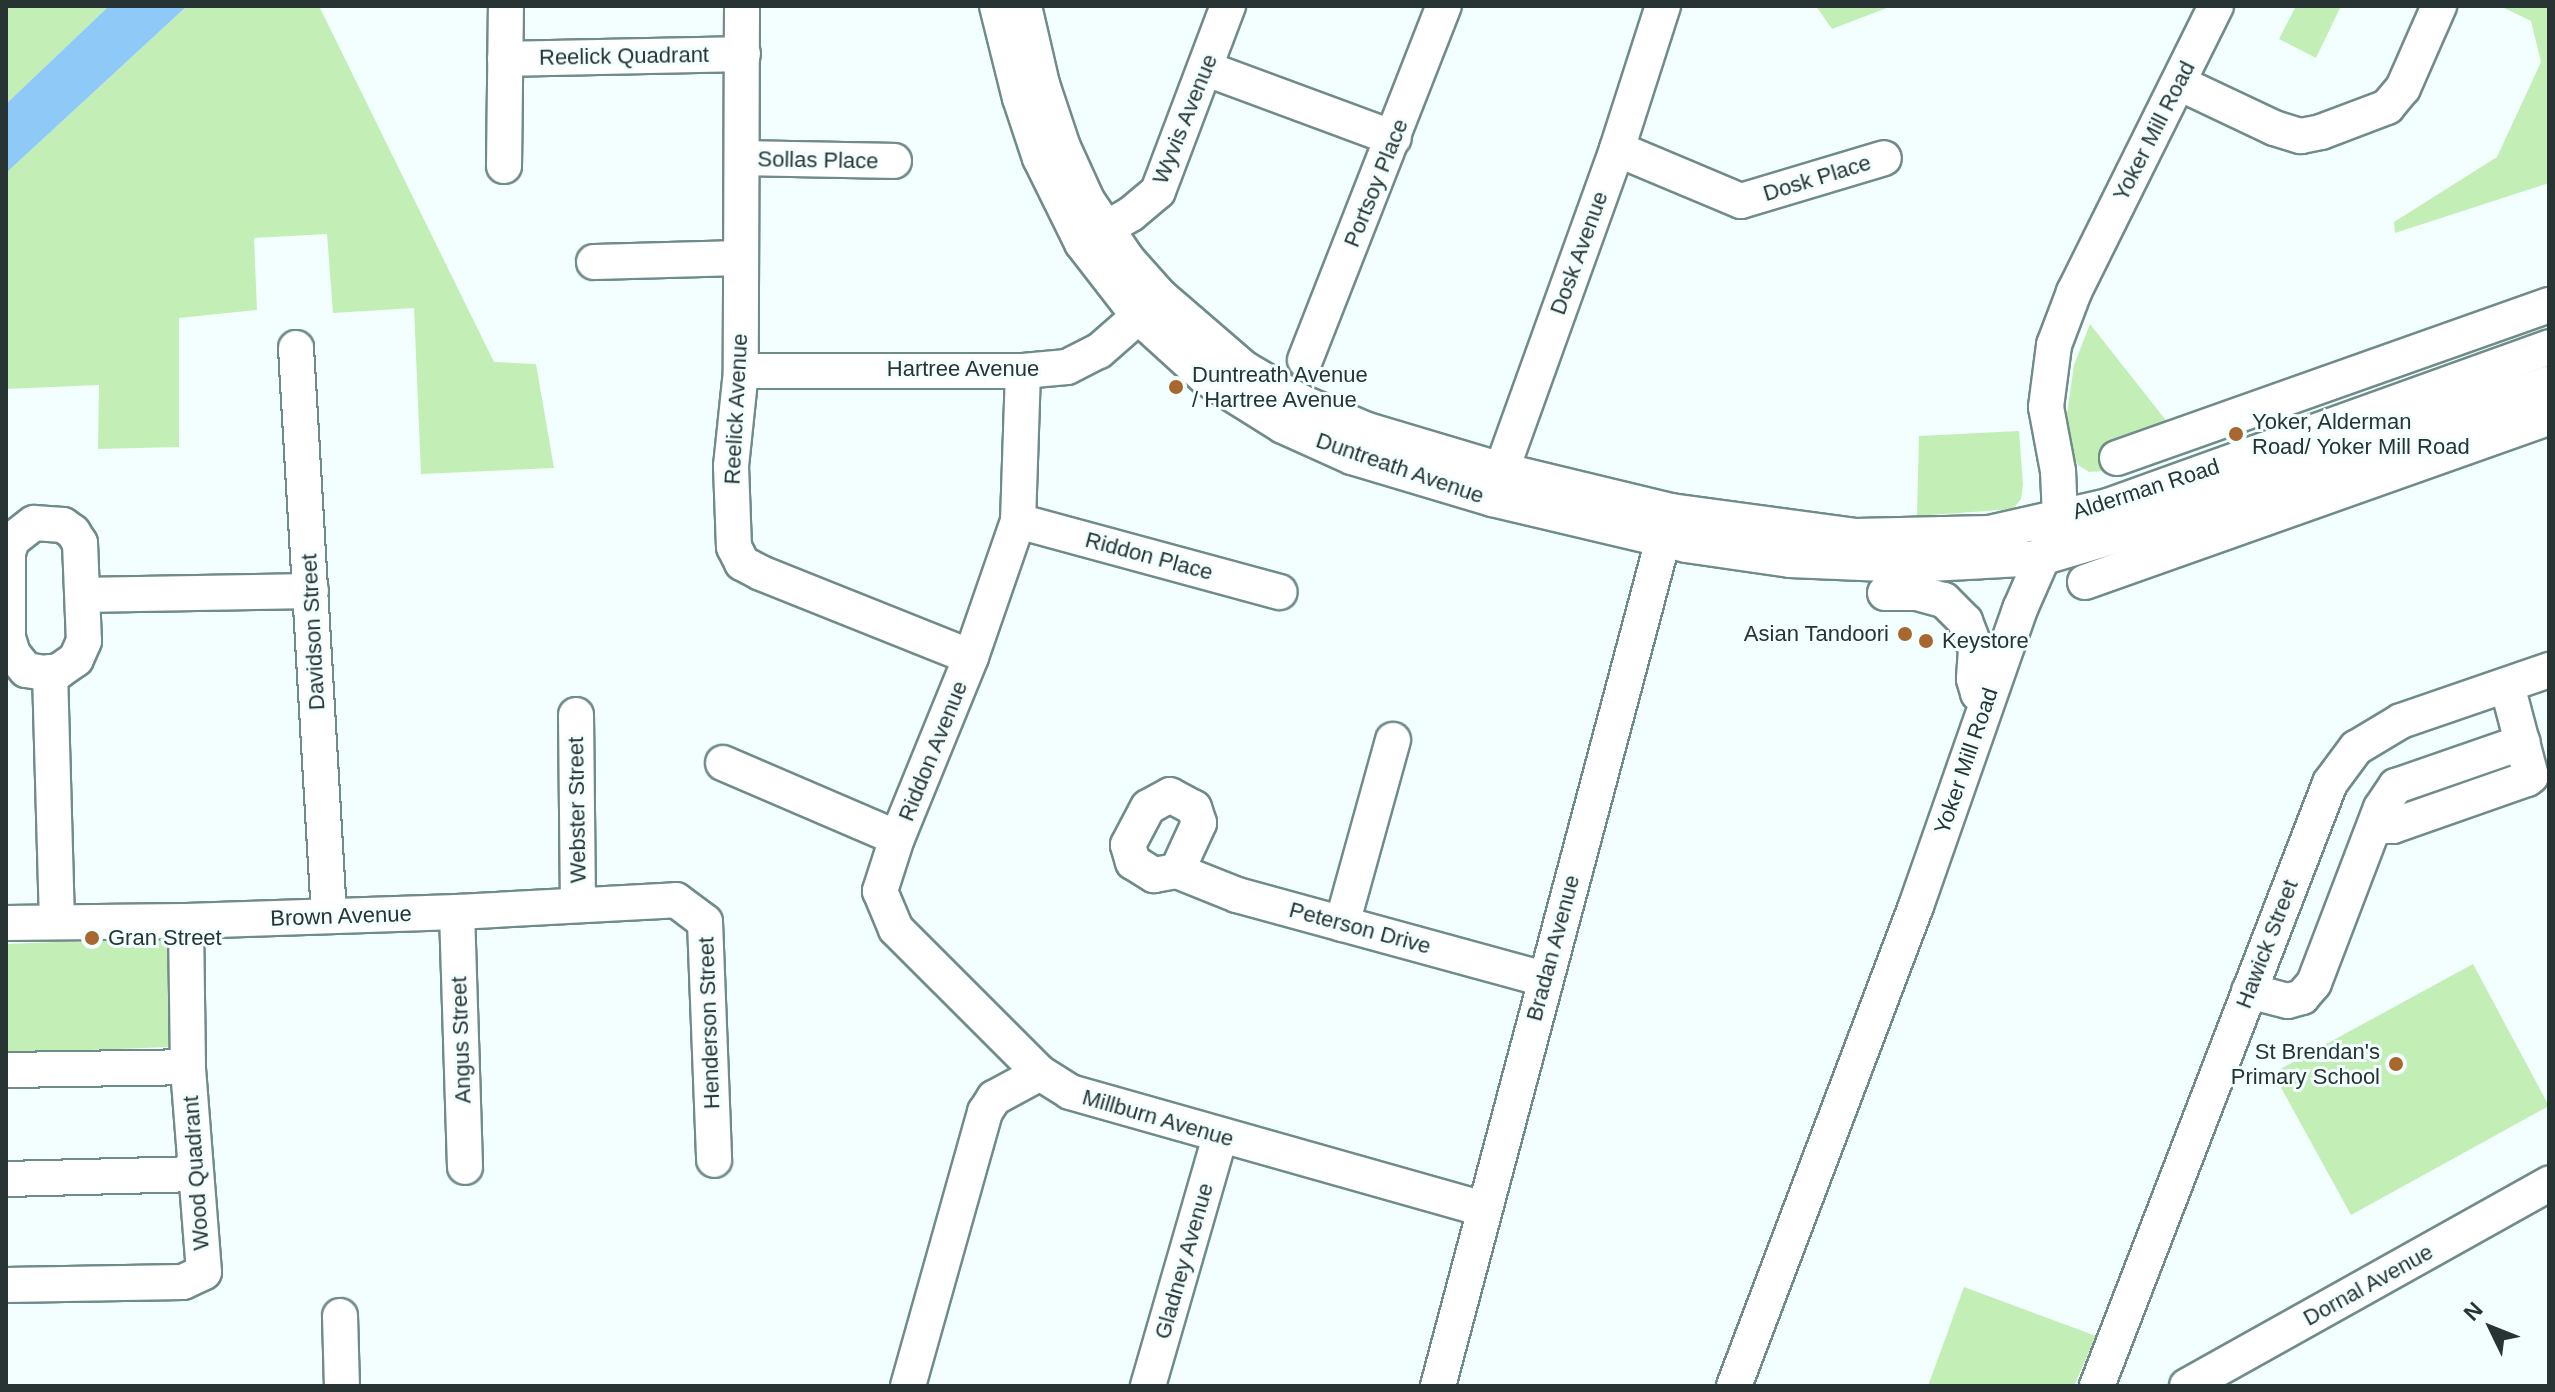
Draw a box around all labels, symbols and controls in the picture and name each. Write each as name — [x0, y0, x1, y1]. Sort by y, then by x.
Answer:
street label: Reelick Quadrant — [539, 41, 709, 71]
street label: Wyvis Avenue — [1147, 50, 1223, 188]
street label: Yoker Mill Road — [2107, 57, 2201, 205]
street label: Portsoy Place — [1338, 115, 1414, 251]
street label: Sollas Place — [757, 146, 879, 174]
street label: Dosk Place — [1760, 149, 1874, 207]
street label: Dosk Avenue — [1544, 187, 1614, 319]
street label: Reelick Avenue — [719, 332, 753, 486]
street label: Hartree Avenue — [886, 356, 1040, 382]
place label: Duntreath Avenue / Hartree Avenue — [1192, 361, 1369, 412]
marker: Duntreath Avenue / Hartree Avenue — [1167, 378, 1185, 396]
place label: Yoker, Alderman Road/ Yoker Mill Road — [2252, 408, 2470, 460]
marker: Yoker, Alderman Road/ Yoker Mill Road — [2227, 425, 2245, 443]
street label: Duntreath Avenue — [1312, 427, 1488, 509]
street label: Alderman Road — [2069, 453, 2223, 525]
street label: Riddon Place — [1082, 526, 1216, 586]
street label: Davidson Street — [296, 553, 330, 711]
place label: Asian Tandoori — [1743, 621, 1889, 647]
marker: Asian Tandoori — [1896, 625, 1914, 643]
place label: Keystore — [1942, 628, 2029, 654]
marker: Keystore — [1917, 632, 1935, 650]
street label: Riddon Avenue — [893, 676, 973, 826]
street label: Yoker Mill Road — [1929, 684, 2003, 838]
street label: Webster Street — [563, 737, 591, 883]
street label: Bradan Avenue — [1521, 872, 1585, 1024]
street label: Hawick Street — [2230, 876, 2304, 1012]
street label: Peterson Drive — [1286, 896, 1434, 960]
street label: Brown Avenue — [269, 900, 413, 932]
place label: Gran Street — [108, 925, 222, 951]
marker: Gran Street — [83, 929, 101, 947]
street label: Henderson Street — [693, 936, 725, 1110]
street label: Angus Street — [446, 976, 476, 1104]
place label: St Brendan's Primary School — [2231, 1038, 2380, 1090]
marker: St Brendan's Primary School — [2387, 1055, 2405, 1073]
street label: Millburn Avenue — [1079, 1084, 1237, 1152]
street label: Wood Quadrant — [177, 1095, 215, 1251]
street label: Gladney Avenue — [1149, 1179, 1219, 1343]
street label: Dornal Avenue — [2298, 1238, 2438, 1332]
north arrow — [2451, 1288, 2531, 1368]
text: N — [2459, 1297, 2488, 1326]

